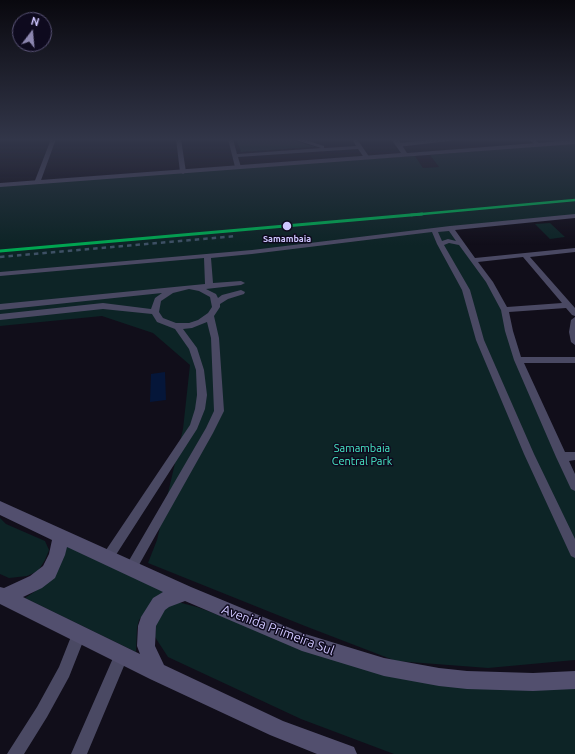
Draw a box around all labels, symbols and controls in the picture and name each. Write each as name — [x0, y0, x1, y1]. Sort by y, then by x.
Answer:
north arrow — [12, 12, 52, 52]
text: N — [29, 15, 41, 28]
marker: Samambaia — [281, 220, 293, 232]
place label: Samambaia — [263, 234, 311, 244]
park label: Samambaia Central Park — [332, 441, 392, 467]
street label: Avenida Primeira Sul — [220, 601, 336, 659]

